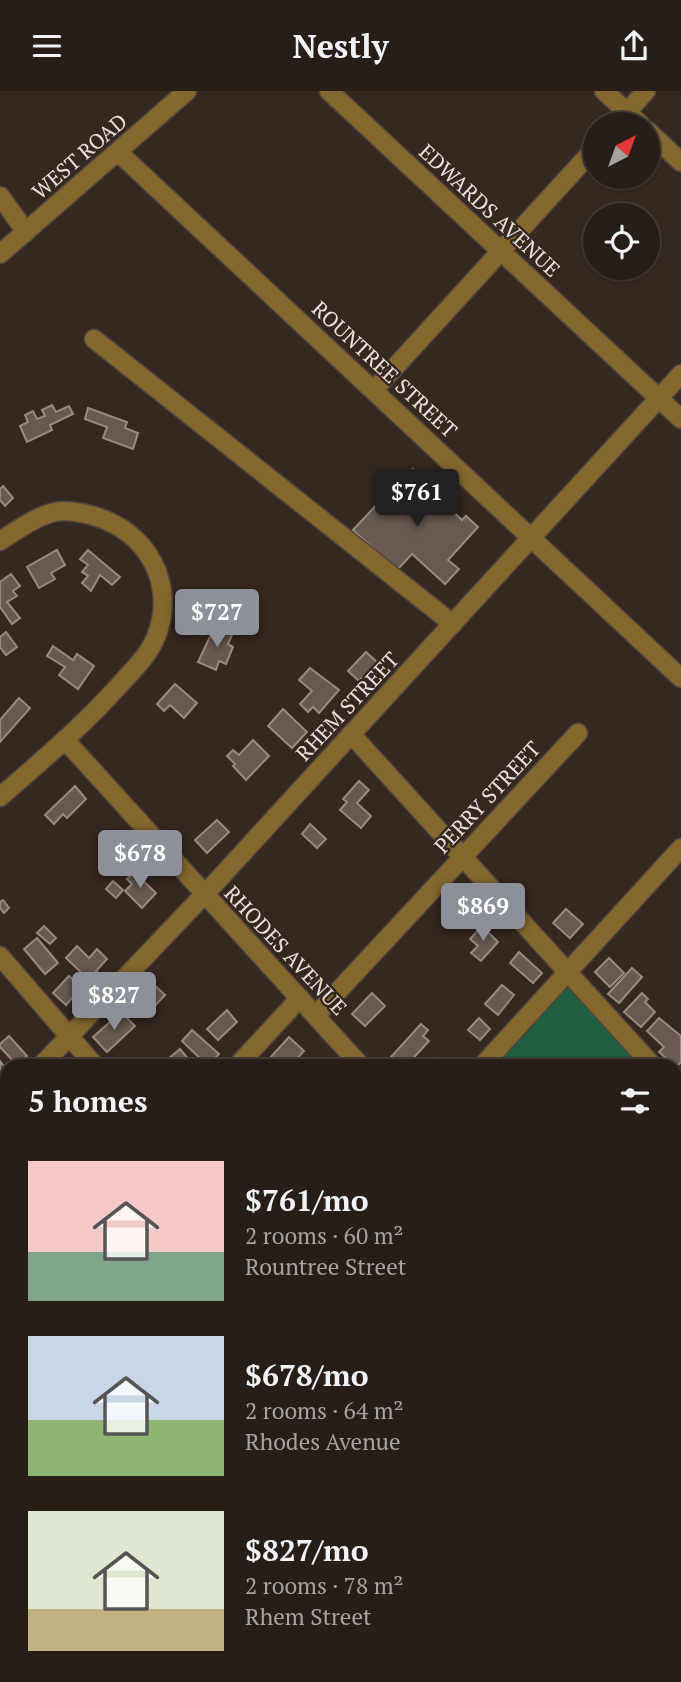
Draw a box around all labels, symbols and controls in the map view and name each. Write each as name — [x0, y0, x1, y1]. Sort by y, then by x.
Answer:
text: Nestly — [292, 25, 389, 67]
icon: menu — [28, 27, 66, 65]
icon: share — [615, 27, 653, 65]
street label: WEST ROAD — [25, 107, 133, 205]
north arrow — [583, 112, 660, 189]
map controls — [583, 112, 660, 280]
street label: EDWARDS AVENUE — [413, 137, 567, 283]
button: locate — [583, 203, 660, 280]
street label: ROUNTREE STREET — [306, 294, 464, 444]
pin: $761 — [376, 469, 458, 529]
text: $761 — [391, 476, 443, 507]
pin: $727 — [176, 589, 258, 649]
text: $727 — [191, 596, 243, 627]
street label: RHEM STREET — [289, 646, 405, 766]
street label: PERRY STREET — [428, 735, 546, 859]
pin: $678 — [99, 831, 181, 890]
text: $678 — [114, 837, 166, 868]
street label: RHODES AVENUE — [219, 879, 353, 1021]
pin: $869 — [442, 883, 524, 943]
text: $869 — [457, 890, 509, 921]
pin: $827 — [73, 972, 155, 1032]
text: $827 — [88, 979, 140, 1010]
text: 5 homes — [28, 1081, 147, 1121]
icon: filters — [616, 1082, 654, 1120]
text: $761/mo — [245, 1180, 369, 1220]
icon: home — [84, 1189, 168, 1273]
text: 2 rooms · 60 m² — [245, 1220, 404, 1251]
text: Rountree Street — [245, 1251, 406, 1282]
text: $678/mo — [245, 1355, 369, 1395]
icon: home — [84, 1364, 168, 1448]
text: 2 rooms · 64 m² — [245, 1395, 404, 1426]
text: Rhodes Avenue — [245, 1426, 401, 1457]
text: $827/mo — [245, 1530, 369, 1570]
icon: home — [84, 1539, 168, 1623]
text: 2 rooms · 78 m² — [245, 1570, 404, 1601]
text: Rhem Street — [245, 1601, 372, 1632]

